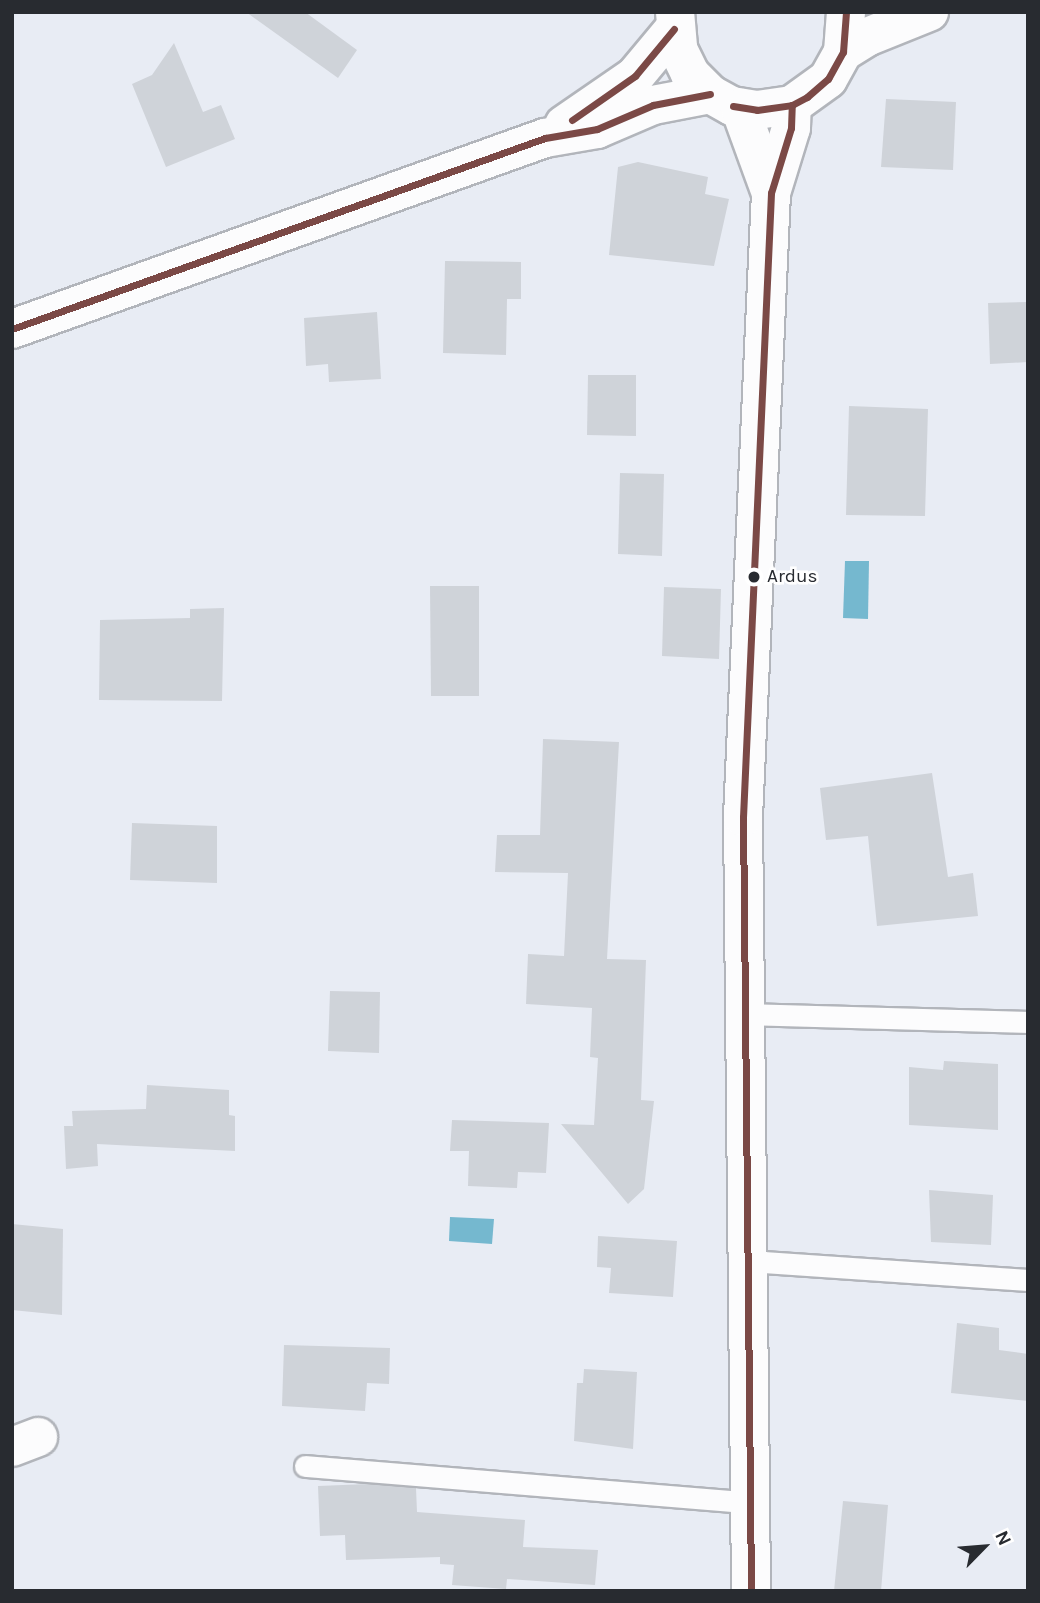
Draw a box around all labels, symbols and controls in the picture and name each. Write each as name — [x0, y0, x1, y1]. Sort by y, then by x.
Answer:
place label: Ardus — [767, 566, 818, 588]
marker: Ardus — [747, 570, 761, 584]
north arrow — [949, 1512, 1019, 1582]
text: N — [990, 1527, 1016, 1549]

